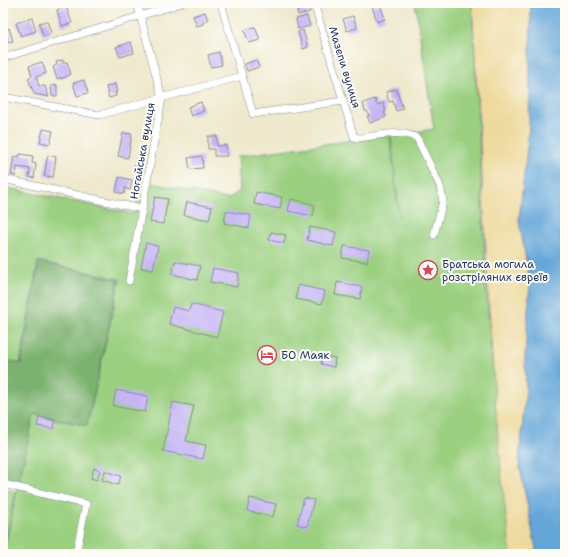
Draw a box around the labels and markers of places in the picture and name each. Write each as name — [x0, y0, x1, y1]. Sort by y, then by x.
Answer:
place label: Братська могила розстріляних євреїв — [442, 257, 548, 285]
place icon: Братська могила розстріляних євреїв — [417, 259, 439, 281]
hotel icon: БО Маяк — [256, 344, 278, 366]
place label: БО Маяк — [281, 348, 329, 363]

